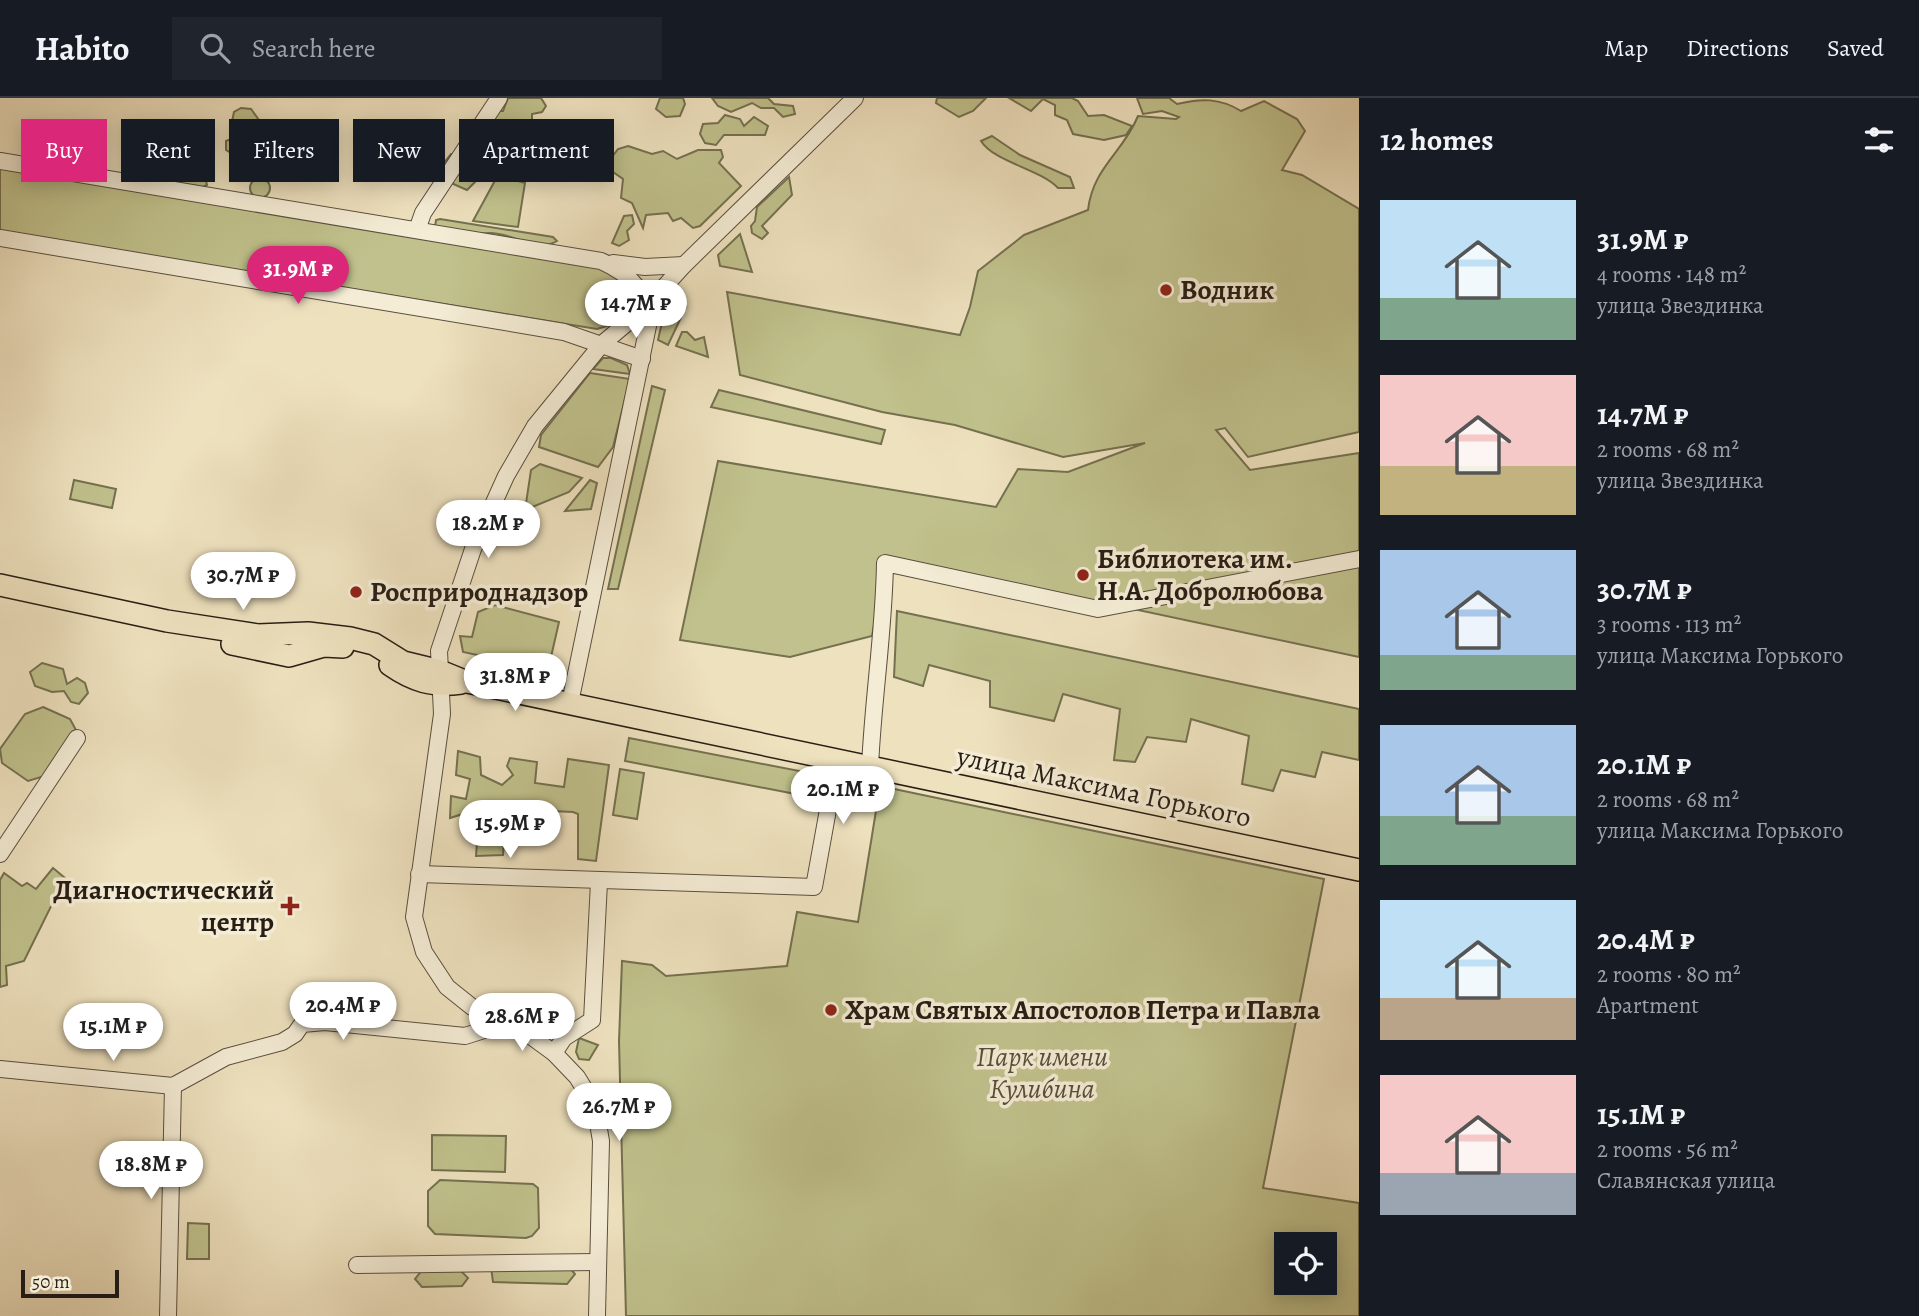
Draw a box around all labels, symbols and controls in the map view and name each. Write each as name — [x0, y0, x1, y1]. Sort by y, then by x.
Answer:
search box — [172, 17, 662, 80]
text: Habito — [35, 26, 130, 71]
icon: search — [196, 29, 234, 67]
text: Search here — [252, 31, 375, 66]
text: Map — [1604, 32, 1648, 64]
text: Directions — [1686, 32, 1789, 64]
text: Saved — [1827, 32, 1884, 64]
chip: Buy — [21, 119, 107, 182]
chip: Rent — [121, 119, 215, 182]
chip: Filters — [229, 119, 339, 182]
chip: New — [353, 119, 445, 182]
chip: Apartment — [459, 119, 614, 182]
text: 12 homes — [1380, 120, 1493, 160]
icon: filters — [1860, 121, 1898, 159]
text: 31.9M ₽ — [1597, 219, 1688, 259]
icon: home — [1436, 228, 1520, 312]
pin: 31.9M ₽ — [233, 246, 363, 306]
text: 31.9M ₽ — [263, 253, 333, 284]
text: 4 rooms · 148 m² — [1597, 259, 1746, 290]
place label: Водник — [1180, 271, 1274, 309]
pin: 14.7M ₽ — [571, 280, 701, 340]
marker: Водник — [1158, 282, 1174, 298]
text: 14.7M ₽ — [601, 287, 671, 318]
text: улица Звездинка — [1597, 290, 1764, 321]
text: 14.7M ₽ — [1597, 394, 1689, 434]
icon: home — [1436, 403, 1520, 487]
text: 2 rooms · 68 m² — [1597, 434, 1739, 465]
text: улица Звездинка — [1597, 465, 1764, 496]
pin: 18.2M ₽ — [423, 500, 553, 560]
text: 18.2M ₽ — [452, 507, 524, 538]
place label: Библиотека им. Н.А. Добролюбова — [1097, 540, 1324, 610]
pin: 30.7M ₽ — [178, 552, 308, 612]
text: 30.7M ₽ — [207, 559, 279, 590]
marker: Библиотека им. Н.А. Добролюбова — [1075, 567, 1091, 583]
text: 30.7M ₽ — [1597, 569, 1692, 609]
place label: Росприроднадзор — [370, 573, 588, 611]
icon: home — [1436, 578, 1520, 662]
marker: Росприроднадзор — [348, 584, 364, 600]
text: 3 rooms · 113 m² — [1597, 609, 1741, 640]
text: улица Максима Горького — [1597, 640, 1843, 671]
pin: 31.8M ₽ — [450, 654, 580, 713]
text: 31.8M ₽ — [480, 660, 550, 691]
street label: улица Максима Горького — [952, 737, 1255, 837]
text: 20.1M ₽ — [1597, 744, 1691, 784]
icon: home — [1436, 753, 1520, 837]
pin: 20.1M ₽ — [778, 766, 908, 826]
text: 20.1M ₽ — [807, 773, 879, 804]
text: 2 rooms · 68 m² — [1597, 784, 1739, 815]
pin: 15.9M ₽ — [445, 800, 575, 860]
text: 15.9M ₽ — [475, 807, 545, 838]
text: улица Максима Горького — [1597, 815, 1843, 846]
place label: Диагностический центр — [53, 871, 274, 941]
marker: Диагностический центр — [280, 896, 300, 916]
text: 20.4M ₽ — [1597, 919, 1695, 959]
icon: home — [1436, 928, 1520, 1012]
text: 2 rooms · 80 m² — [1597, 959, 1741, 990]
pin: 20.4M ₽ — [278, 982, 408, 1042]
text: 20.4M ₽ — [306, 989, 380, 1020]
text: Apartment — [1597, 990, 1699, 1021]
place label: Храм Святых Апостолов Петра и Павла — [845, 991, 1321, 1029]
pin: 28.6M ₽ — [457, 993, 587, 1053]
text: 28.6M ₽ — [485, 1000, 559, 1031]
marker: Храм Святых Апостолов Петра и Павла — [823, 1002, 839, 1018]
pin: 15.1M ₽ — [48, 1004, 178, 1063]
text: 15.1M ₽ — [79, 1010, 147, 1041]
park label: Парк имени Кулибина — [976, 1038, 1108, 1108]
pin: 26.7M ₽ — [554, 1084, 684, 1143]
text: 26.7M ₽ — [582, 1090, 656, 1121]
text: 15.1M ₽ — [1597, 1094, 1685, 1134]
icon: home — [1436, 1103, 1520, 1187]
text: 2 rooms · 56 m² — [1597, 1134, 1738, 1165]
pin: 18.8M ₽ — [86, 1142, 216, 1201]
text: 18.8M ₽ — [115, 1148, 187, 1179]
text: Славянская улица — [1597, 1165, 1775, 1196]
map controls — [1274, 1232, 1337, 1295]
button: locate — [1274, 1232, 1337, 1295]
scale bar — [21, 1267, 119, 1299]
text: 50 m — [32, 1269, 70, 1295]

